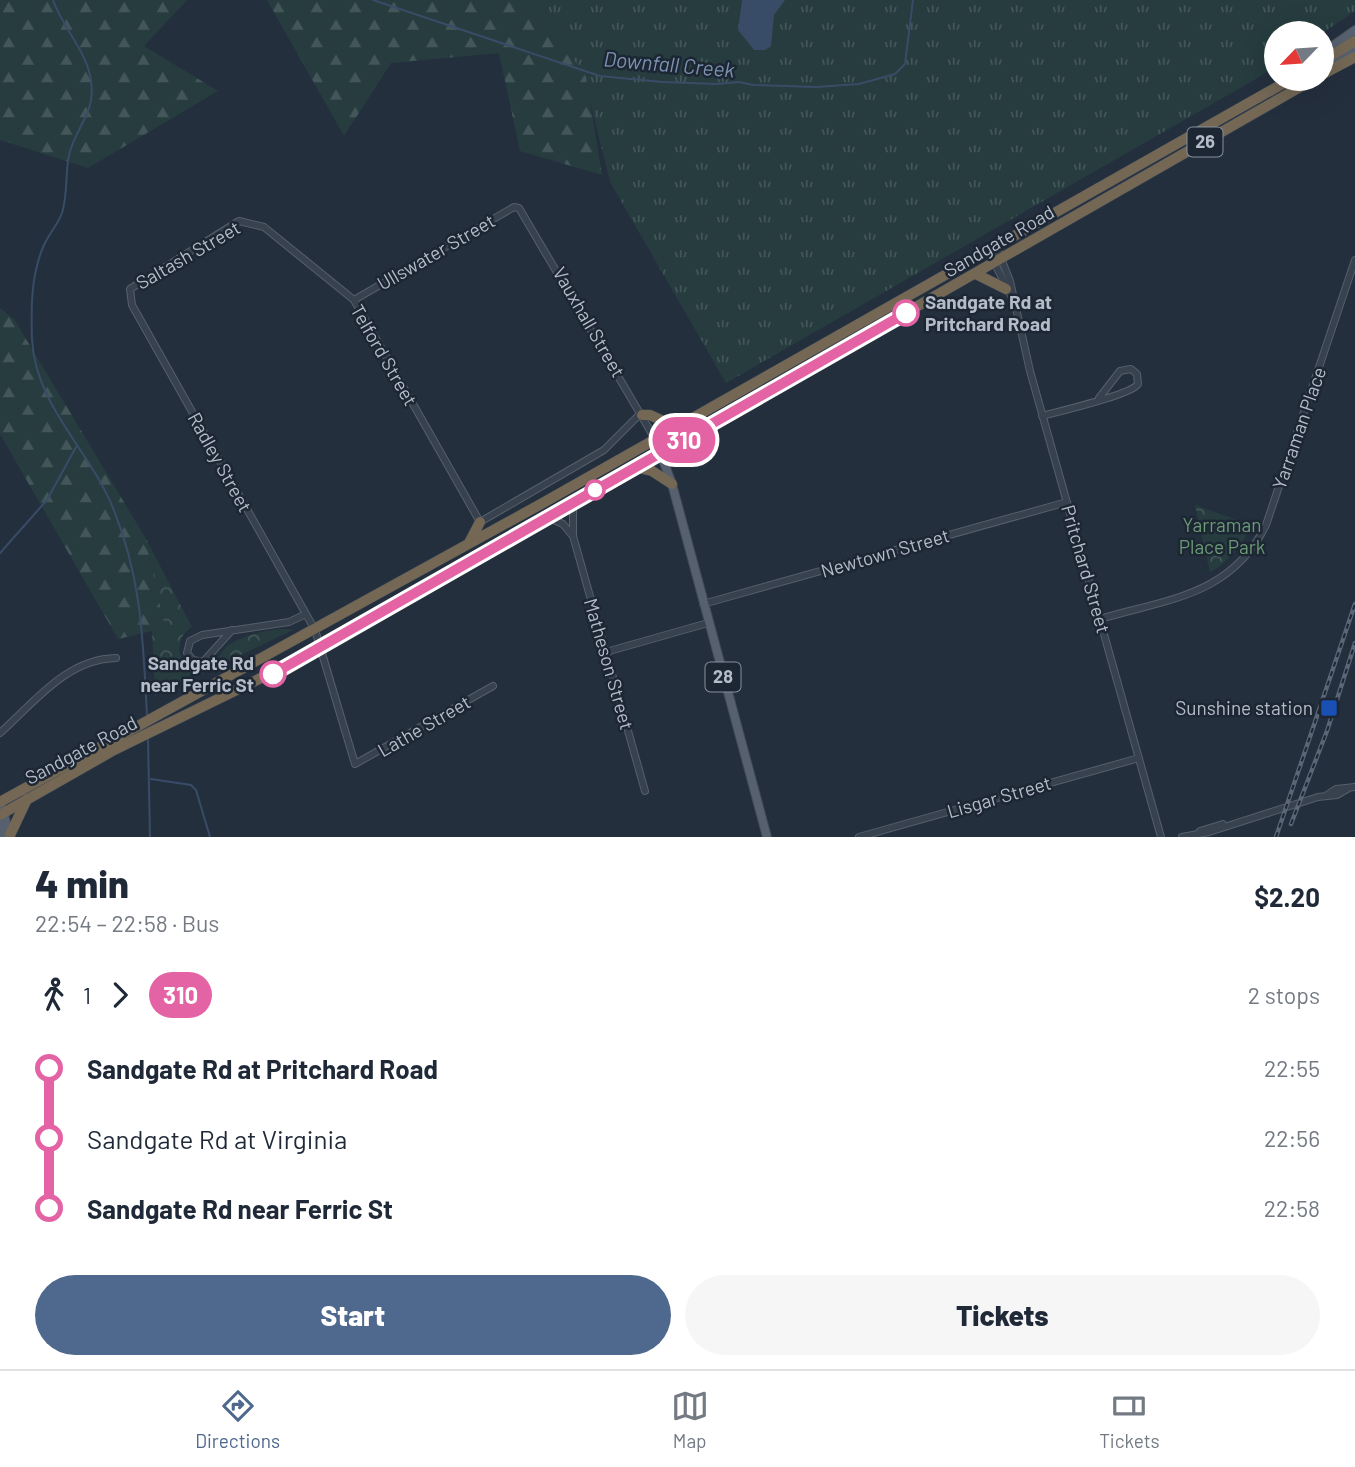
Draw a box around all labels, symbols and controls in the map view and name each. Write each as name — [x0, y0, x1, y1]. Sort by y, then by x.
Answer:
north arrow — [1264, 21, 1334, 91]
map controls — [1264, 21, 1334, 91]
water label: Downfall Creek — [603, 45, 736, 82]
road number: 26 — [1188, 127, 1222, 156]
street label: Sandgate Road — [939, 200, 1058, 281]
street label: Ullswater Street — [373, 209, 499, 295]
street label: Saltash Street — [131, 215, 244, 294]
street label: Vauxhall Street — [549, 262, 630, 381]
place label: Sandgate Rd at Pritchard Road — [925, 290, 1052, 335]
street label: Telford Street — [346, 300, 423, 409]
marker: Sandgate Rd at Pritchard Road — [893, 300, 919, 326]
street label: Yarraman Place — [1267, 364, 1330, 492]
street label: Radley Street — [184, 408, 257, 516]
line badge: 310 — [644, 417, 724, 463]
text: 310 — [666, 425, 702, 454]
unlabelled marker — [585, 480, 605, 500]
street label: Pritchard Street — [1057, 502, 1116, 636]
park label: Yarraman Place Park — [1179, 513, 1265, 558]
street label: Newtown Street — [818, 523, 952, 582]
street label: Matheson Street — [580, 596, 639, 732]
place label: Sandgate Rd near Ferric St — [140, 651, 254, 696]
marker: Sandgate Rd near Ferric St — [260, 661, 286, 687]
road number: 28 — [706, 662, 740, 692]
street label: Lathe Street — [373, 690, 474, 761]
place label: Sunshine station — [1175, 696, 1313, 719]
marker: Sunshine station — [1319, 698, 1339, 718]
street label: Sandgate Road — [21, 710, 141, 789]
street label: Lisgar Street — [944, 771, 1054, 822]
text: 4 min — [35, 860, 129, 906]
text: $2.20 — [1254, 881, 1320, 912]
text: 22:54 – 22:58 · Bus — [35, 909, 219, 937]
icon: walk — [35, 976, 73, 1014]
icon: forward — [101, 976, 139, 1014]
text: 310 — [163, 980, 198, 1009]
text: 1 — [83, 981, 91, 1009]
text: 2 stops — [1248, 981, 1320, 1009]
text: Sandgate Rd at Pritchard Road — [87, 1053, 438, 1084]
text: 22:55 — [1264, 1054, 1320, 1082]
text: Sandgate Rd at Virginia — [87, 1123, 347, 1154]
text: 22:56 — [1264, 1124, 1320, 1152]
text: Sandgate Rd near Ferric St — [87, 1193, 393, 1224]
text: 22:58 — [1264, 1194, 1320, 1222]
button: Start — [35, 1275, 671, 1355]
button: Tickets — [685, 1275, 1320, 1355]
tab: Directions — [195, 1387, 280, 1452]
tab: Map — [671, 1387, 709, 1452]
tab: Tickets — [1099, 1387, 1160, 1452]

